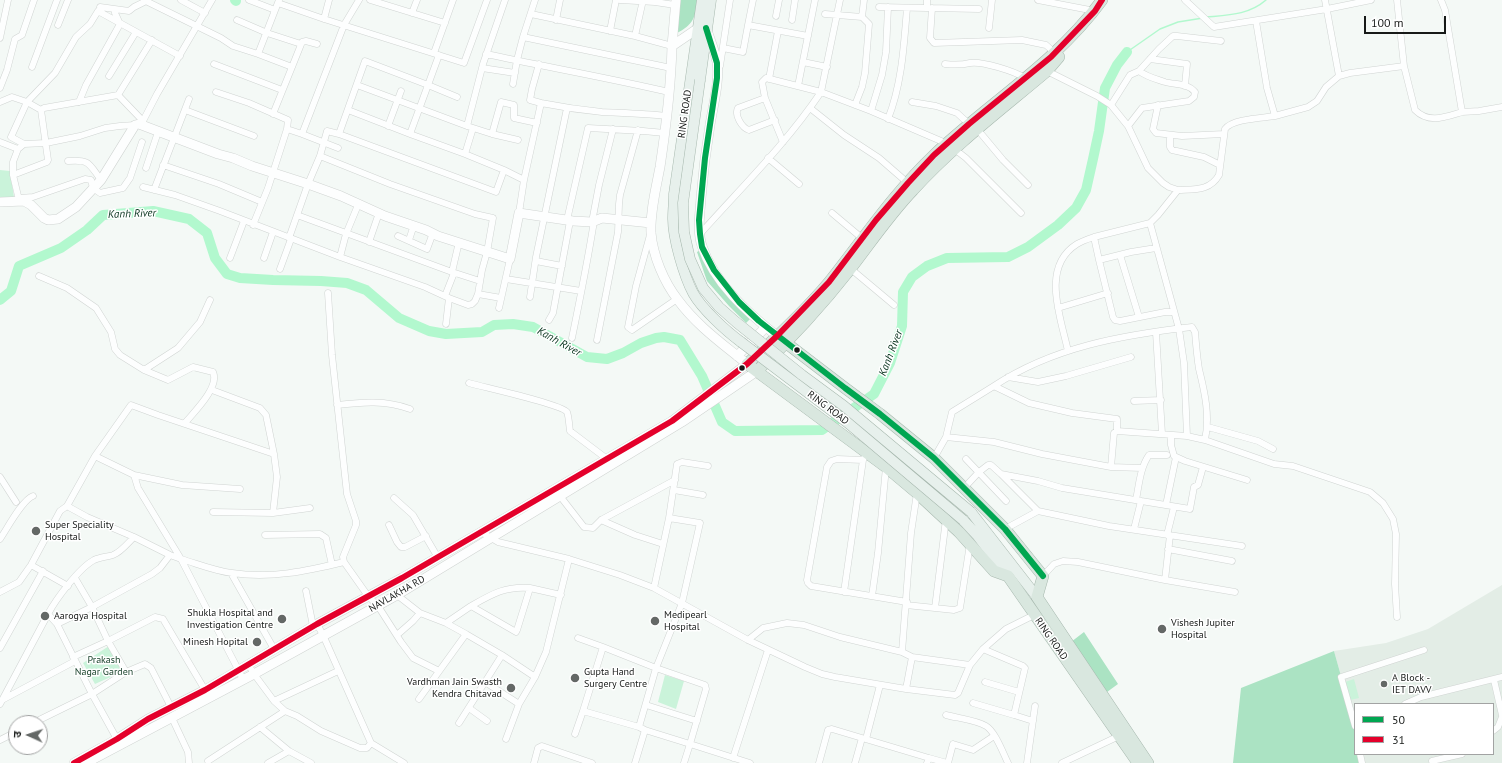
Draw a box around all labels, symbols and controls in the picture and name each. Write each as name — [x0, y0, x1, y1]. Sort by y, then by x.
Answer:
scale bar — [1366, 8, 1448, 34]
text: 100 m — [1371, 15, 1404, 30]
street label: RING ROAD — [676, 89, 694, 139]
water label: Kanh River — [108, 207, 156, 221]
water label: Kanh River — [535, 325, 583, 359]
water label: Kanh River — [876, 328, 906, 378]
unlabelled marker — [792, 345, 802, 355]
unlabelled marker — [737, 363, 747, 373]
street label: RING ROAD — [805, 389, 851, 427]
place label: Super Speciality Hospital — [45, 519, 114, 542]
marker: Super Speciality Hospital — [30, 525, 42, 537]
street label: NAVLAKHA RD — [367, 573, 427, 615]
place label: Shukla Hospital and Investigation Centre — [187, 607, 273, 630]
place label: Medipearl Hospital — [664, 609, 707, 632]
marker: Aarogya Hospital — [39, 610, 51, 622]
place label: Aarogya Hospital — [54, 610, 127, 622]
marker: Shukla Hospital and Investigation Centre — [276, 613, 288, 625]
marker: Medipearl Hospital — [649, 615, 661, 627]
street label: RING ROAD — [1032, 616, 1070, 662]
place label: Vishesh Jupiter Hospital — [1171, 617, 1235, 640]
marker: Vishesh Jupiter Hospital — [1156, 623, 1168, 635]
place label: Minesh Hopital — [183, 636, 248, 648]
marker: Minesh Hopital — [251, 636, 263, 648]
park label: Prakash Nagar Garden — [75, 654, 133, 678]
place label: Gupta Hand Surgery Centre — [584, 666, 647, 690]
marker: Gupta Hand Surgery Centre — [569, 672, 581, 684]
place label: A Block - IET DAVV — [1392, 672, 1432, 696]
place label: Vardhman Jain Swasth Kendra Chitavad — [407, 676, 502, 700]
marker: A Block - IET DAVV — [1379, 679, 1389, 689]
marker: Vardhman Jain Swasth Kendra Chitavad — [505, 682, 517, 694]
legend — [1354, 703, 1494, 755]
text: 50 — [1392, 712, 1405, 727]
north arrow — [8, 715, 48, 755]
text: उ — [10, 731, 24, 738]
text: 31 — [1392, 732, 1405, 747]

